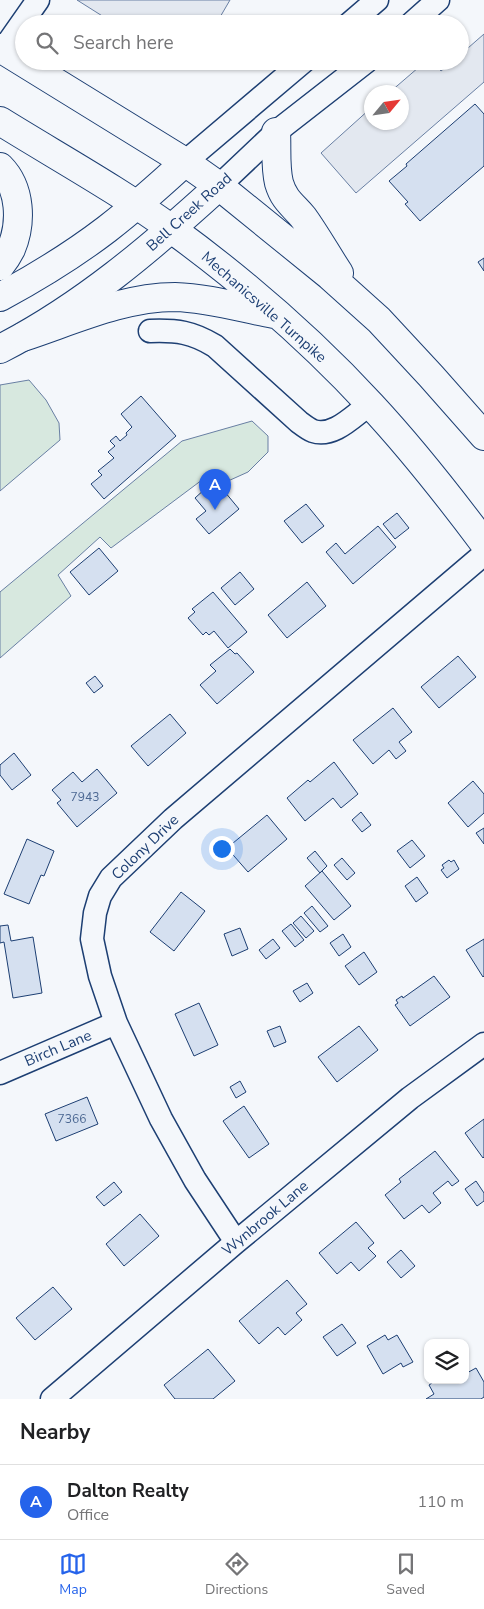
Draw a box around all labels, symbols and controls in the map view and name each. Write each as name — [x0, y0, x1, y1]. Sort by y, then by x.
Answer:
search box — [15, 15, 469, 70]
icon: search — [33, 29, 61, 57]
text: Search here — [73, 30, 174, 56]
north arrow — [364, 85, 409, 130]
street label: Bell Creek Road — [142, 168, 236, 256]
street label: Mechanicsville Turnpike — [197, 247, 331, 367]
pin: A — [199, 469, 231, 510]
house number: 7943 — [71, 789, 99, 805]
street label: Colony Drive — [107, 810, 183, 884]
your location — [209, 836, 235, 862]
street label: Birch Lane — [22, 1025, 95, 1071]
house number: 7366 — [58, 1111, 86, 1127]
street label: Wynbrook Lane — [218, 1176, 312, 1260]
map controls — [424, 1339, 469, 1384]
button: layers — [424, 1339, 469, 1384]
text: Nearby — [20, 1418, 90, 1446]
text: Dalton Realty — [67, 1478, 189, 1504]
text: A — [30, 1491, 42, 1513]
text: 110 m — [417, 1491, 464, 1513]
text: Office — [67, 1504, 109, 1526]
tab: Map — [59, 1550, 87, 1599]
tab: Directions — [205, 1550, 268, 1599]
tab: Saved — [386, 1550, 425, 1599]

